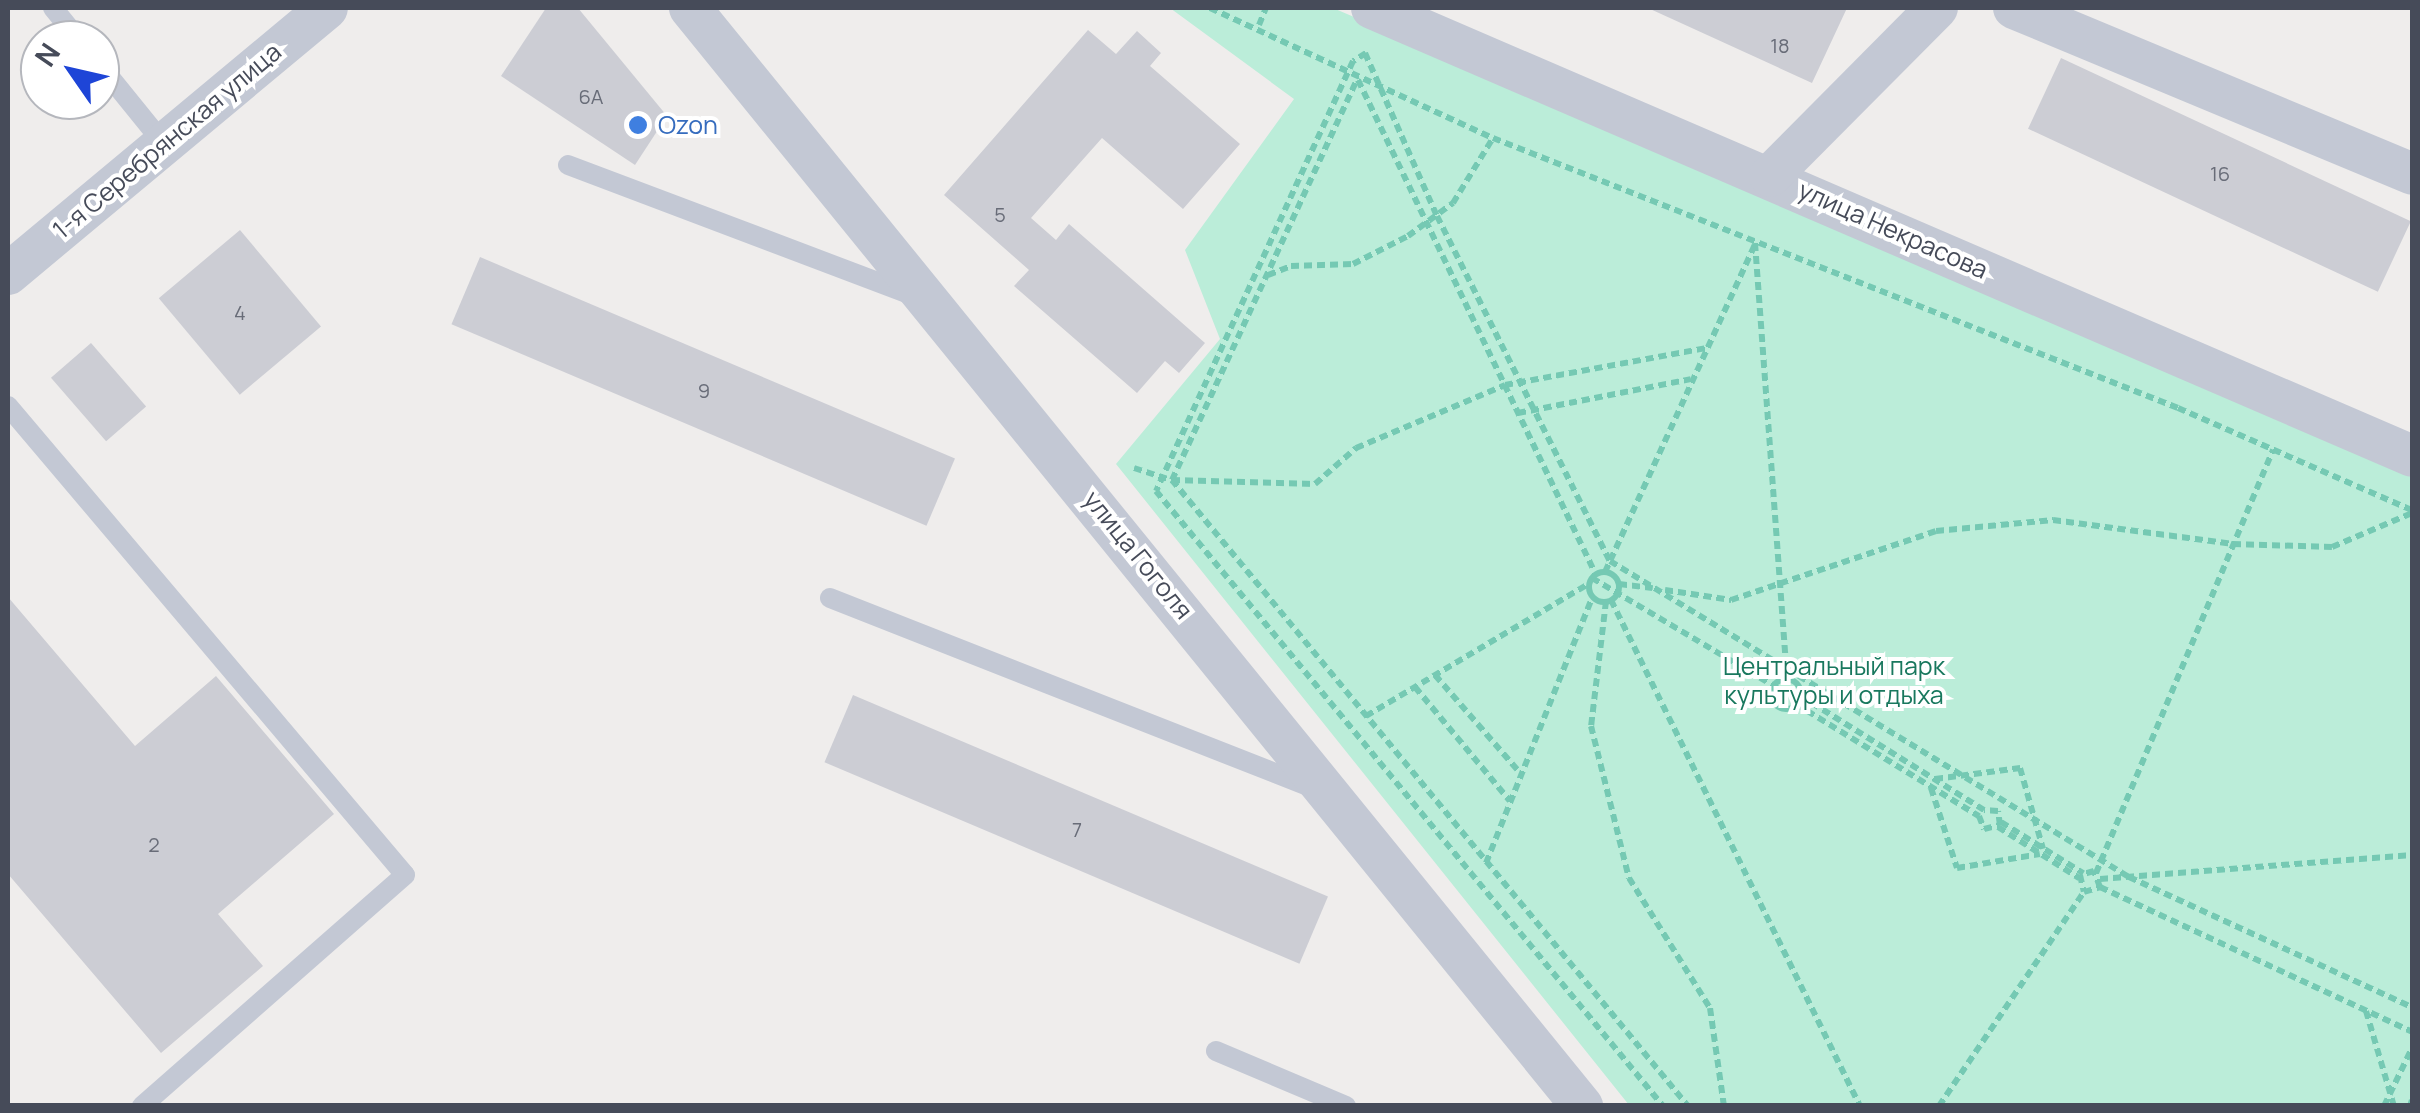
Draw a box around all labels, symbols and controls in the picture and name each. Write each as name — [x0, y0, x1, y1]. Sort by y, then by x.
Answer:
north arrow — [20, 20, 120, 120]
house number: 18 — [1770, 33, 1790, 57]
text: N — [25, 35, 68, 73]
street label: 1-я Серебрянская улица — [47, 37, 287, 245]
house number: 6А — [578, 84, 604, 108]
place label: Ozon — [658, 110, 718, 140]
marker: Ozon — [627, 114, 649, 136]
house number: 16 — [2210, 161, 2230, 185]
street label: улица Некрасова — [1794, 175, 1992, 285]
house number: 5 — [994, 202, 1006, 226]
house number: 4 — [234, 300, 246, 324]
house number: 9 — [698, 378, 710, 402]
street label: улица Гоголя — [1077, 485, 1199, 625]
park label: Центральный парк культуры и отдыха — [1723, 652, 1945, 711]
house number: 7 — [1072, 817, 1082, 841]
house number: 2 — [148, 832, 160, 856]

